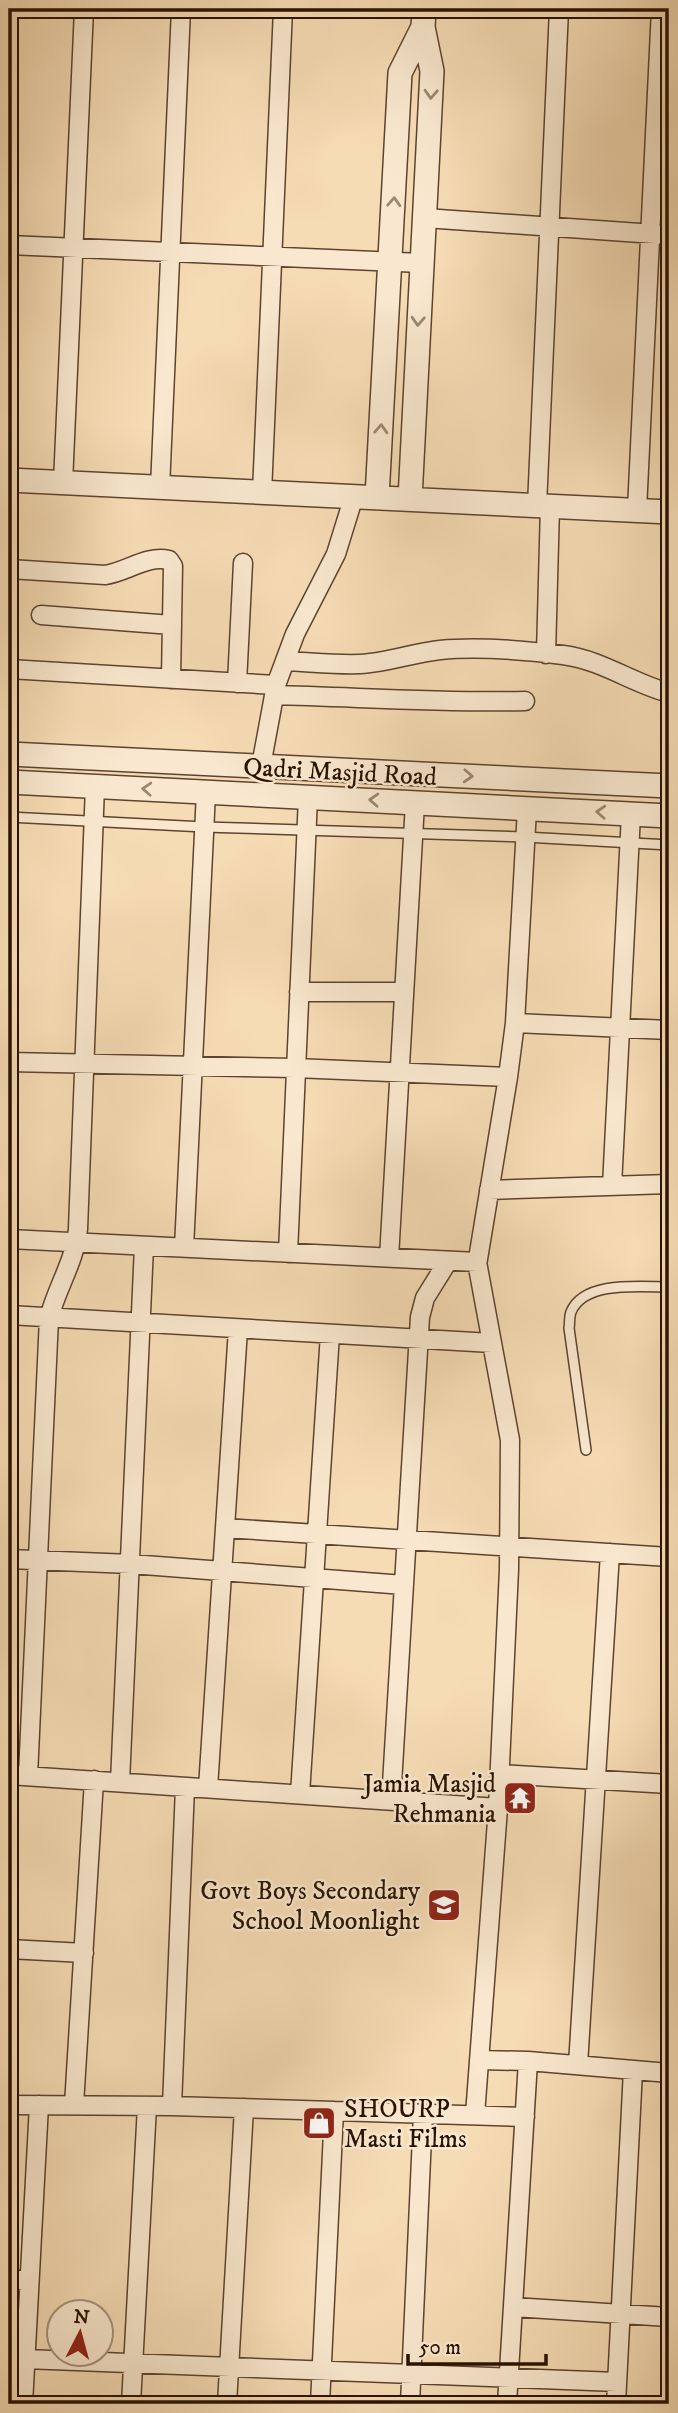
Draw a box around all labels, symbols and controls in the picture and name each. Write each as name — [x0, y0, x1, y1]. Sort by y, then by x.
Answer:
one-way arrow — [424, 89, 439, 100]
one-way arrow — [386, 196, 401, 207]
one-way arrow — [411, 316, 426, 327]
one-way arrow — [373, 423, 388, 434]
street label: Qadri Masjid Road — [242, 751, 438, 794]
one-way arrow — [463, 769, 474, 784]
one-way arrow — [141, 781, 152, 796]
one-way arrow — [368, 793, 379, 808]
one-way arrow — [595, 805, 606, 820]
place label: Jamia Masjid Rehmania — [361, 1768, 496, 1831]
temple icon: Jamia Masjid Rehmania — [501, 1779, 539, 1817]
place label: Govt Boys Secondary School Moonlight — [200, 1875, 421, 1938]
school or university icon: Govt Boys Secondary School Moonlight — [425, 1886, 463, 1924]
place label: SHOURP Masti Films — [344, 2093, 467, 2156]
shop icon: SHOURP Masti Films — [300, 2104, 338, 2142]
north arrow — [46, 2298, 116, 2368]
text: N — [73, 2305, 91, 2330]
scale bar — [408, 2322, 547, 2366]
text: 50 m — [419, 2335, 461, 2361]

